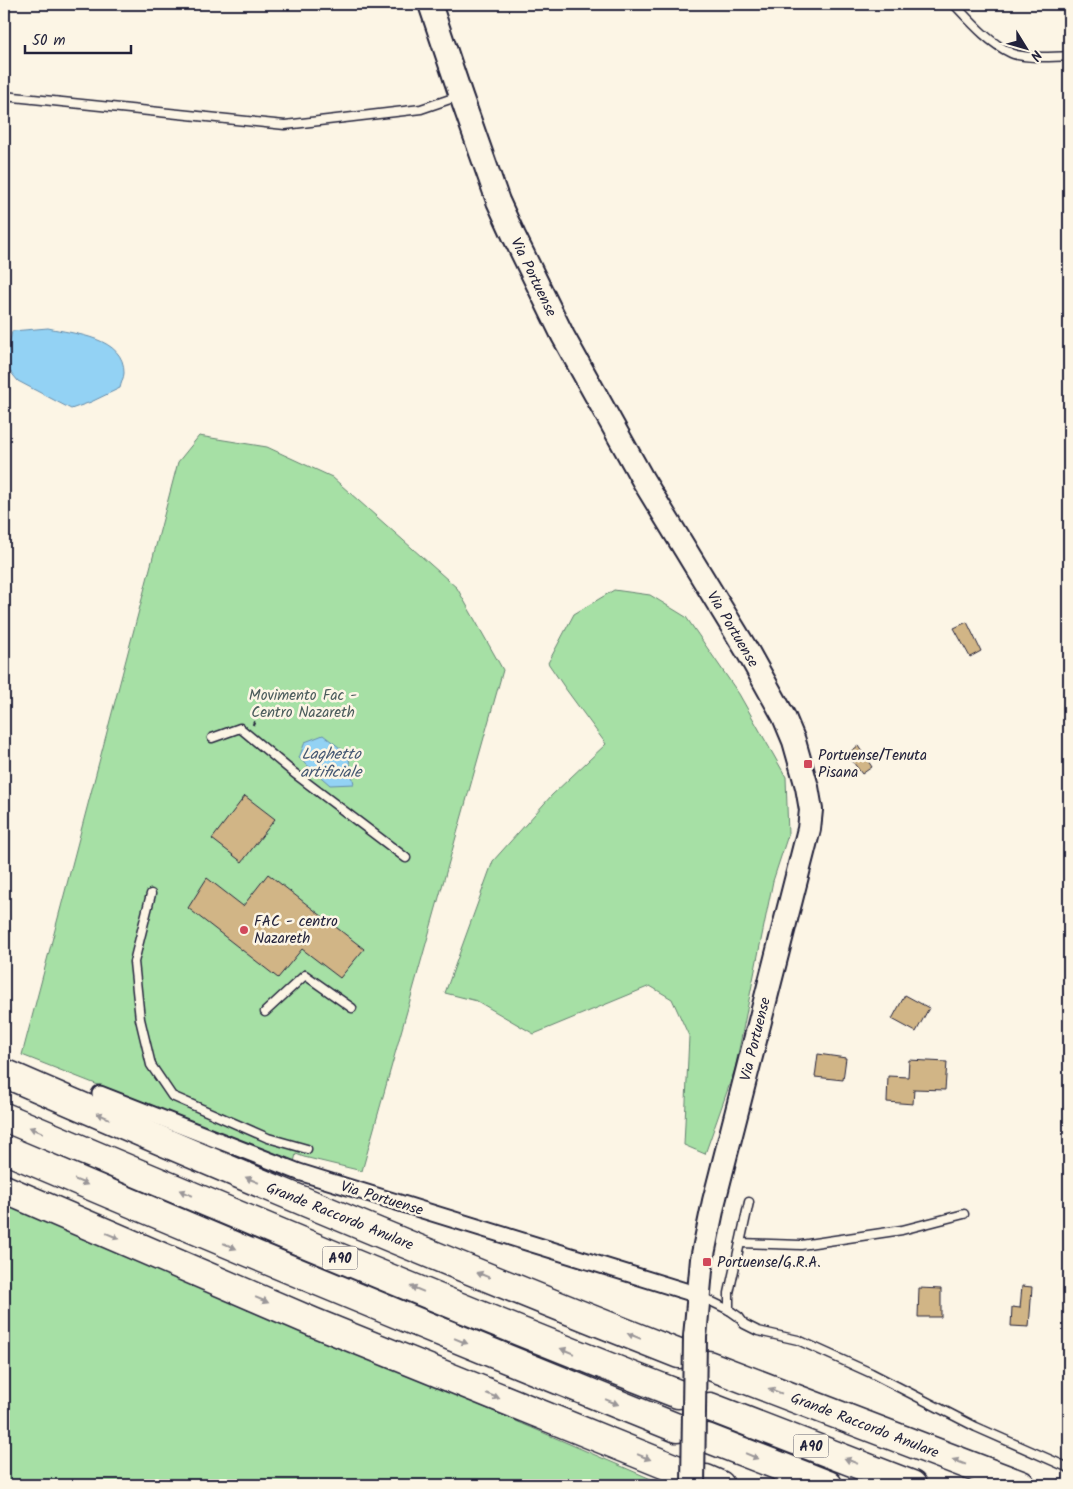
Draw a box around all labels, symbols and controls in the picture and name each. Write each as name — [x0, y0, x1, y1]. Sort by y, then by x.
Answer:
scale bar — [25, 22, 131, 54]
north arrow — [1000, 22, 1050, 72]
text: 50 m — [32, 29, 66, 53]
text: N — [1024, 45, 1047, 65]
street label: Via Portuense — [504, 234, 563, 321]
street label: Via Portuense — [700, 587, 765, 673]
park label: Movimento Fac - Centro Nazareth — [249, 684, 357, 725]
water label: Laghetto artificiale — [301, 742, 363, 785]
place label: Portuense/Tenuta Pisana — [818, 744, 927, 785]
marker: Portuense/Tenuta Pisana — [802, 758, 814, 770]
place label: FAC - centro Nazareth — [254, 910, 338, 951]
marker: FAC - centro Nazareth — [238, 924, 250, 936]
street label: Via Portuense — [734, 995, 778, 1084]
one-way arrow — [96, 1111, 110, 1119]
one-way arrow — [29, 1126, 43, 1134]
one-way arrow — [245, 1175, 259, 1183]
street label: Via Portuense — [337, 1175, 426, 1223]
street label: Grande Raccordo Anulare — [262, 1176, 417, 1258]
one-way arrow — [74, 1178, 89, 1186]
one-way arrow — [179, 1189, 193, 1197]
one-way arrow — [106, 1233, 120, 1241]
one-way arrow — [223, 1242, 237, 1250]
road number: A90 — [322, 1246, 358, 1270]
place label: Portuense/G.R.A. — [717, 1251, 821, 1275]
marker: Portuense/G.R.A. — [701, 1256, 713, 1268]
one-way arrow — [476, 1270, 490, 1278]
one-way arrow — [410, 1285, 424, 1293]
one-way arrow — [255, 1297, 269, 1305]
one-way arrow — [626, 1332, 641, 1340]
one-way arrow — [454, 1338, 468, 1346]
one-way arrow — [560, 1346, 574, 1354]
one-way arrow — [767, 1387, 782, 1395]
street label: Grande Raccordo Anulare — [787, 1387, 943, 1465]
one-way arrow — [486, 1392, 501, 1400]
one-way arrow — [605, 1398, 619, 1406]
road number: A90 — [794, 1434, 828, 1458]
one-way arrow — [745, 1452, 760, 1460]
one-way arrow — [637, 1453, 651, 1461]
one-way arrow — [843, 1457, 858, 1464]
one-way arrow — [952, 1457, 967, 1465]

